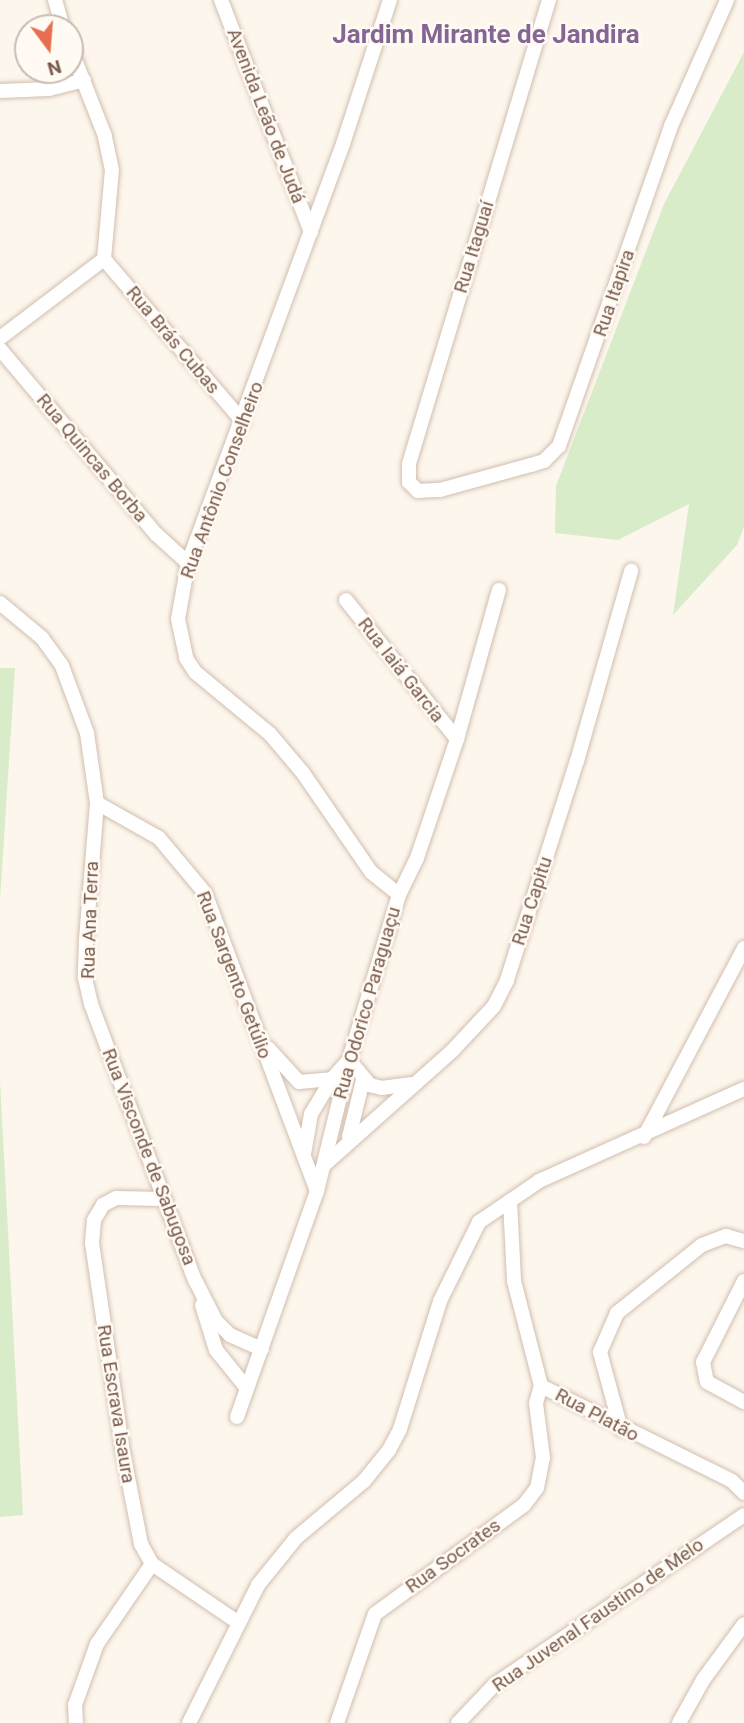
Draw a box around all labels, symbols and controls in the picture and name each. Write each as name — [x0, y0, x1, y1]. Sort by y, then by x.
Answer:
north arrow — [14, 14, 84, 84]
district label: Jardim Mirante de Jandira — [332, 19, 640, 51]
street label: Avenida Leão de Judá — [222, 25, 310, 207]
text: N — [45, 55, 64, 81]
street label: Rua Itaguaí — [449, 198, 499, 296]
street label: Rua Itapira — [588, 246, 640, 340]
street label: Rua Brás Cubas — [121, 281, 225, 399]
street label: Rua Antônio Conselheiro — [176, 378, 268, 582]
street label: Rua Quincas Borba — [32, 389, 152, 527]
street label: Rua Iaiá Garcia — [353, 613, 449, 727]
street label: Rua Capitu — [507, 854, 557, 948]
street label: Rua Ana Terra — [77, 860, 103, 980]
street label: Rua Sargento Getúlio — [192, 888, 276, 1062]
street label: Rua Odorico Paraguaçu — [329, 904, 405, 1102]
street label: Rua Visconde de Sabugosa — [97, 1045, 201, 1269]
street label: Rua Escrava Isaura — [92, 1323, 140, 1485]
street label: Rua Platão — [551, 1383, 643, 1447]
street label: Rua Socrates — [401, 1514, 505, 1598]
street label: Rua Juvenal Faustino de Melo — [488, 1533, 708, 1697]

